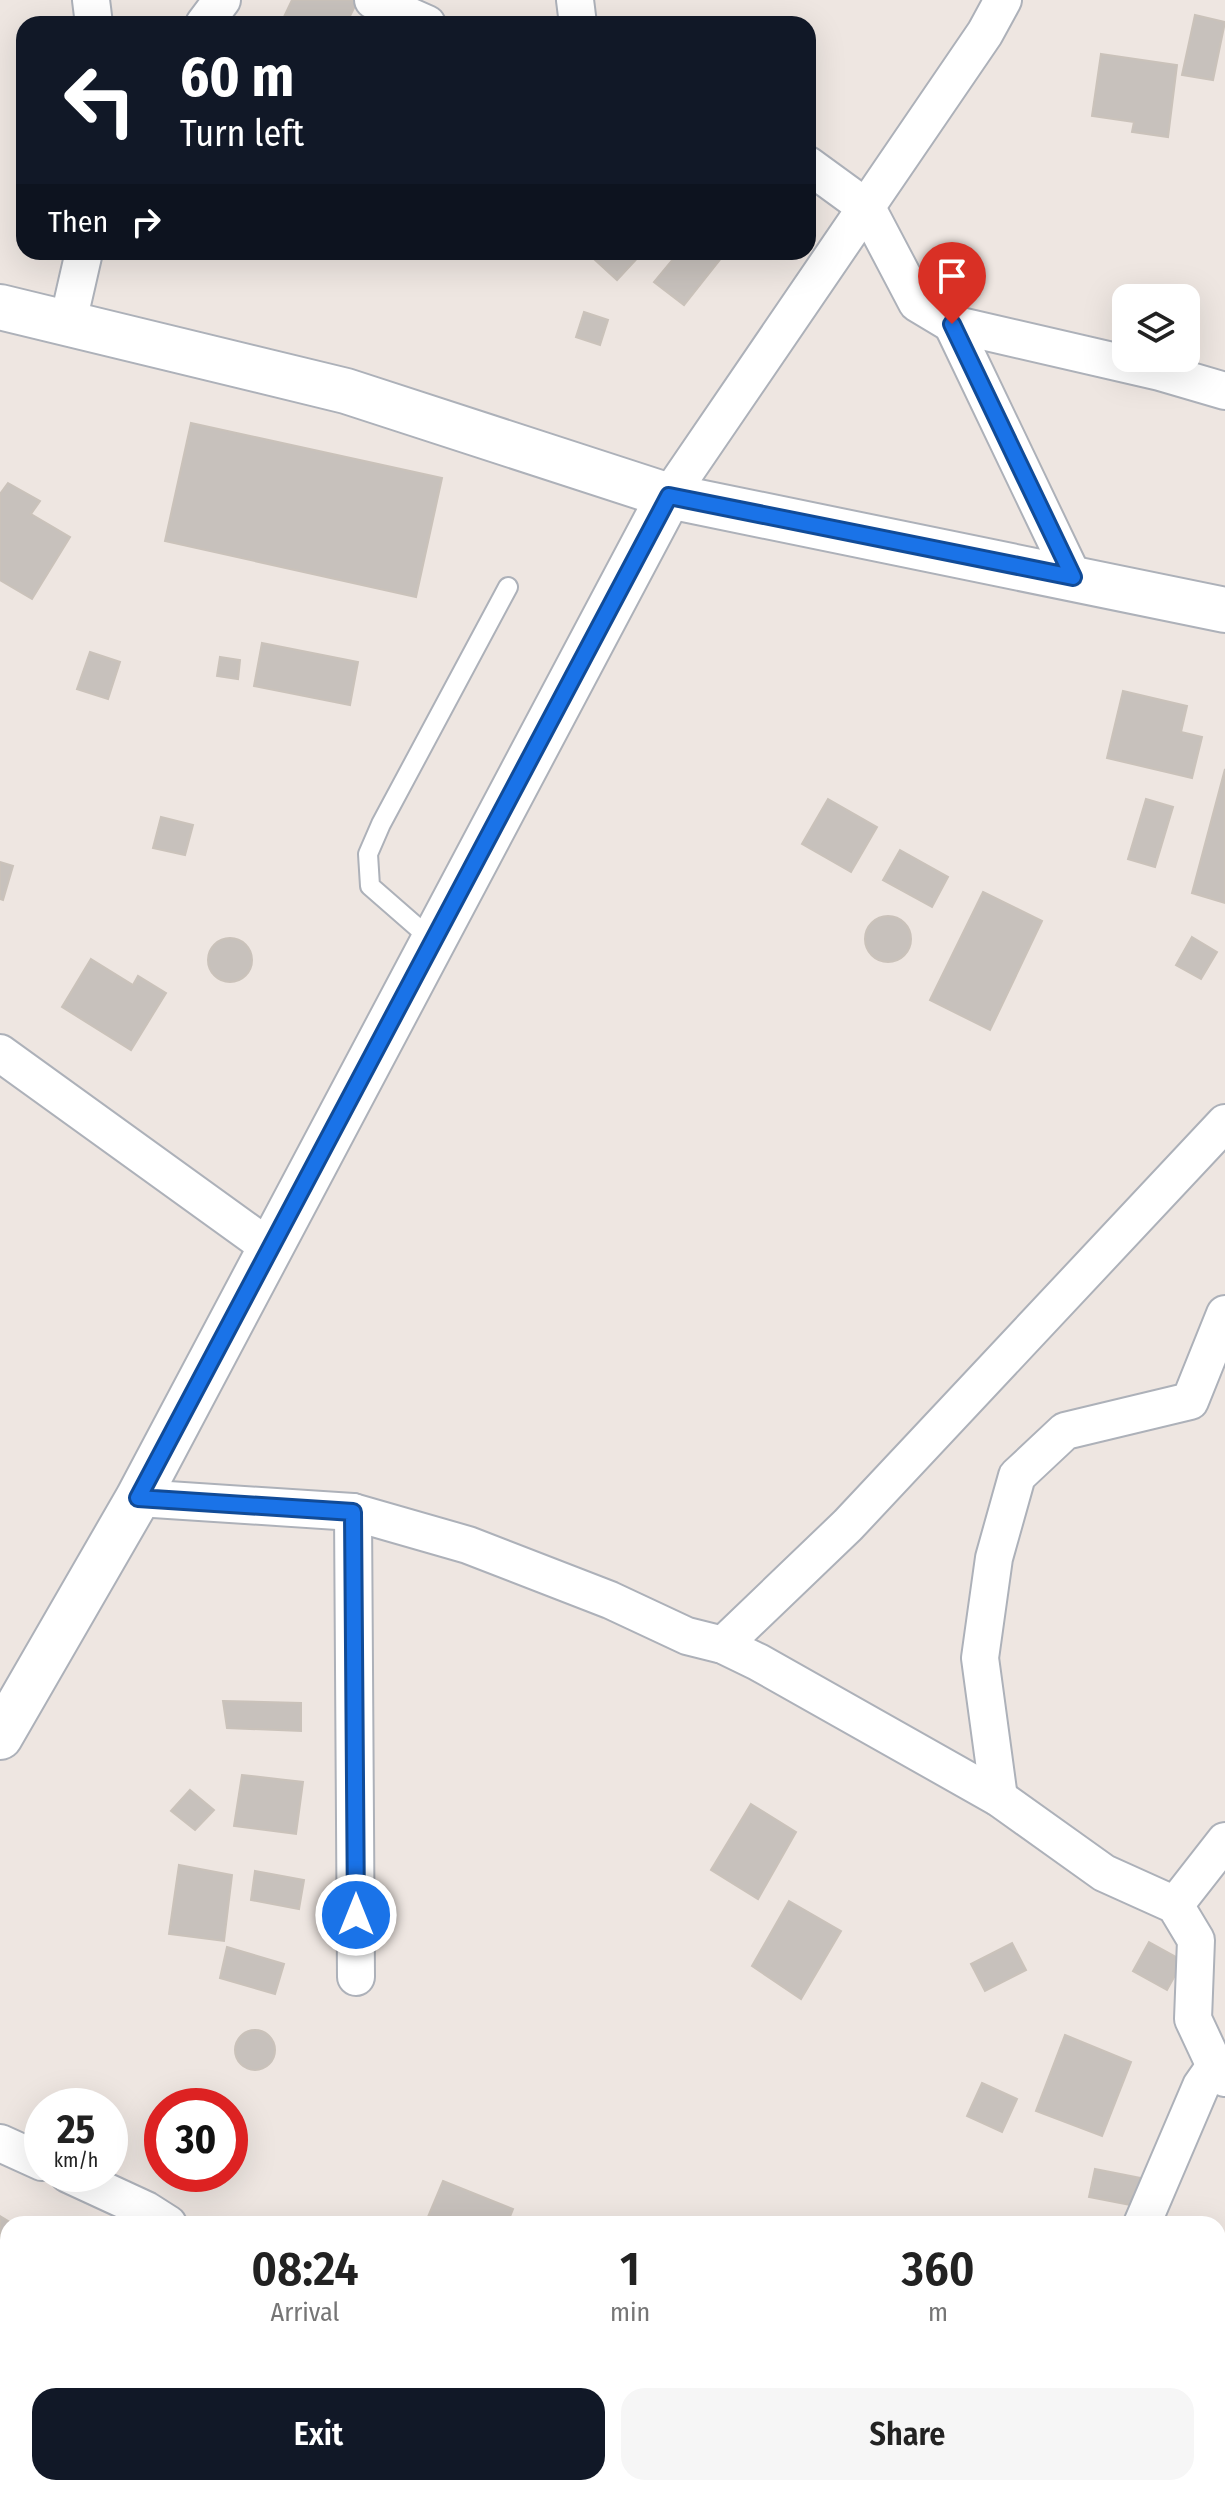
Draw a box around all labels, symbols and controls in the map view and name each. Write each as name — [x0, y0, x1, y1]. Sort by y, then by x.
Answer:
text: 60 m — [180, 44, 294, 111]
icon: left — [48, 48, 152, 152]
text: Turn left — [180, 112, 304, 156]
icon: right — [124, 200, 168, 244]
text: Then — [48, 204, 108, 240]
pin — [918, 242, 986, 324]
icon: arrive — [930, 254, 974, 298]
map controls — [1112, 284, 1200, 372]
button: layers — [1112, 284, 1200, 372]
position arrow — [314, 1873, 398, 1957]
speed limit sign: 30 — [144, 2088, 248, 2192]
text: 25 — [57, 2106, 95, 2154]
text: km/h — [54, 2148, 98, 2172]
text: 08:24 — [251, 2240, 359, 2298]
text: 1 — [620, 2240, 640, 2298]
text: 360 — [902, 2240, 975, 2298]
text: Arrival — [270, 2297, 339, 2328]
text: min — [610, 2297, 650, 2328]
text: m — [928, 2297, 948, 2328]
button: Exit — [32, 2388, 605, 2480]
button: Share — [621, 2388, 1194, 2480]

